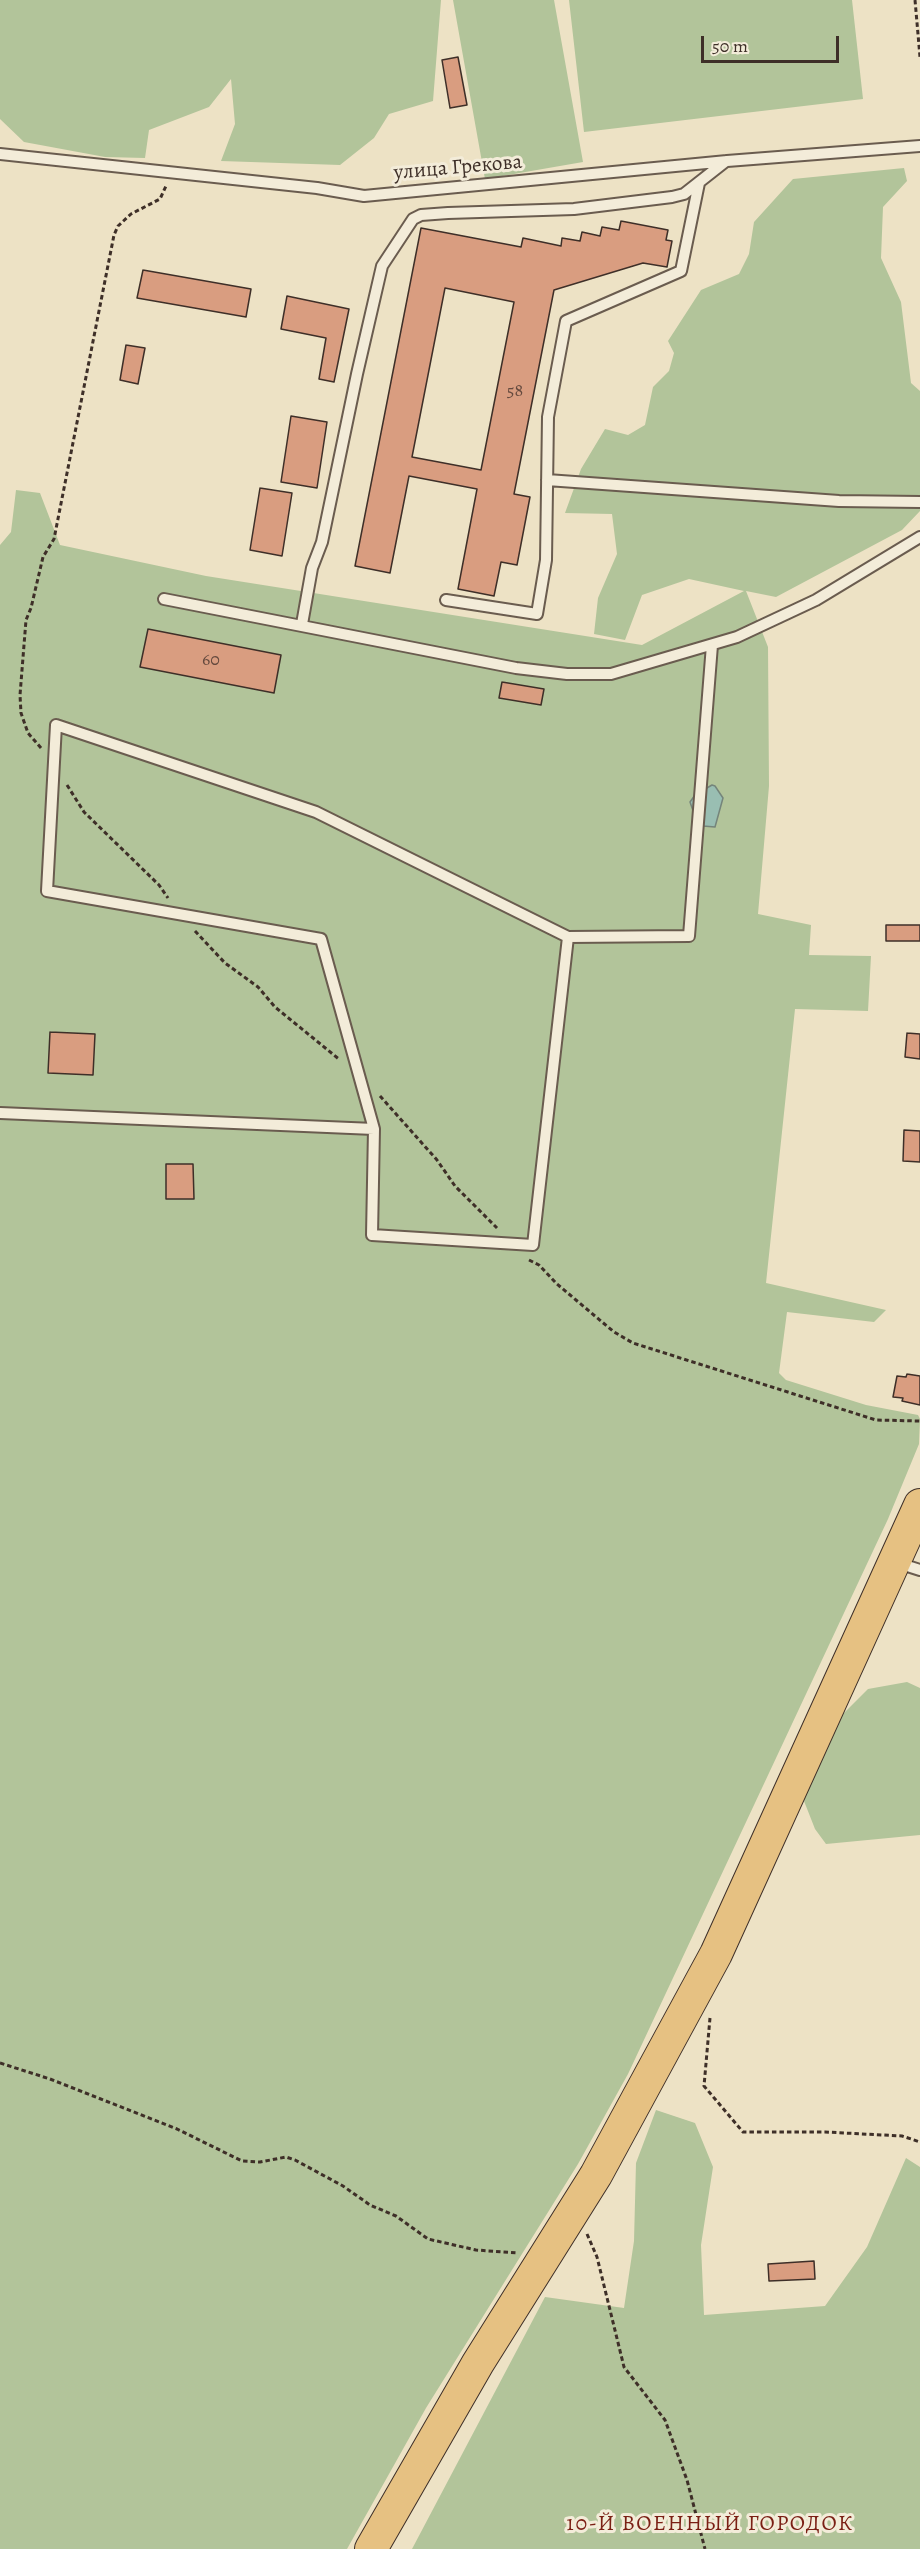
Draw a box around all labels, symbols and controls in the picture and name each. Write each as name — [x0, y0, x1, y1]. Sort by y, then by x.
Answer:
scale bar — [704, 24, 842, 62]
text: 50 m — [712, 34, 748, 58]
street label: улица Грекова — [393, 150, 523, 186]
house number: 58 — [507, 381, 523, 403]
house number: 60 — [202, 650, 220, 672]
district label: 10-Й ВОЕННЫЙ ГОРОДОК — [566, 2512, 854, 2538]

